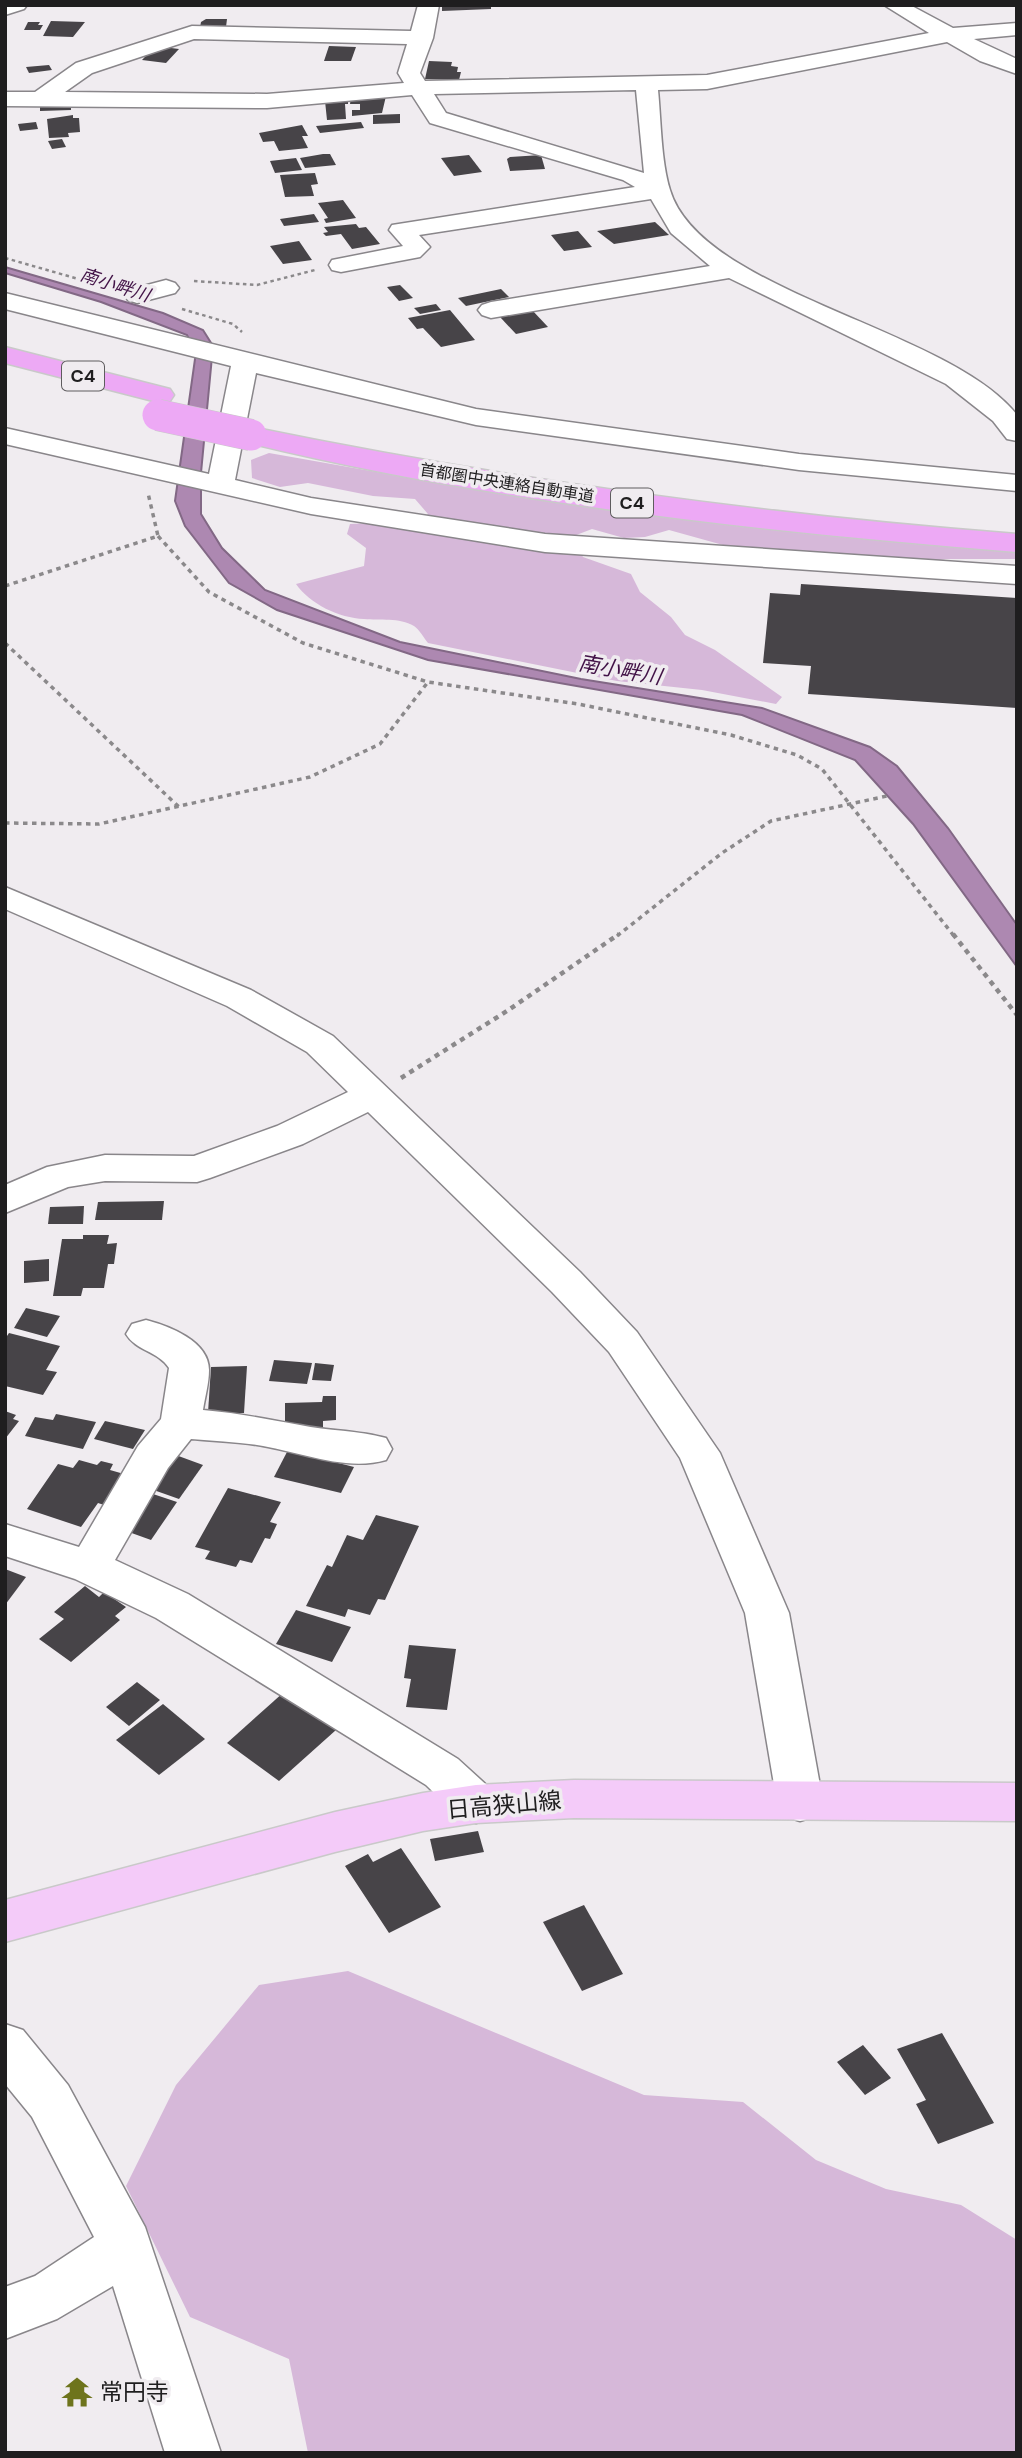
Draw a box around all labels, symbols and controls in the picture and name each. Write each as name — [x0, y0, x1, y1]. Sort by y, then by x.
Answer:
water label: 南小畔川 — [77, 262, 155, 308]
road number: C4 — [62, 362, 104, 390]
street label: 首都圏中央連絡自動車道 — [418, 459, 596, 507]
road number: C4 — [611, 489, 653, 518]
water label: 南小畔川 — [576, 649, 666, 691]
street label: 日高狭山線 — [445, 1785, 563, 1825]
temple icon: 常円寺 — [60, 2375, 94, 2409]
place label: 常円寺 — [100, 2377, 169, 2407]

